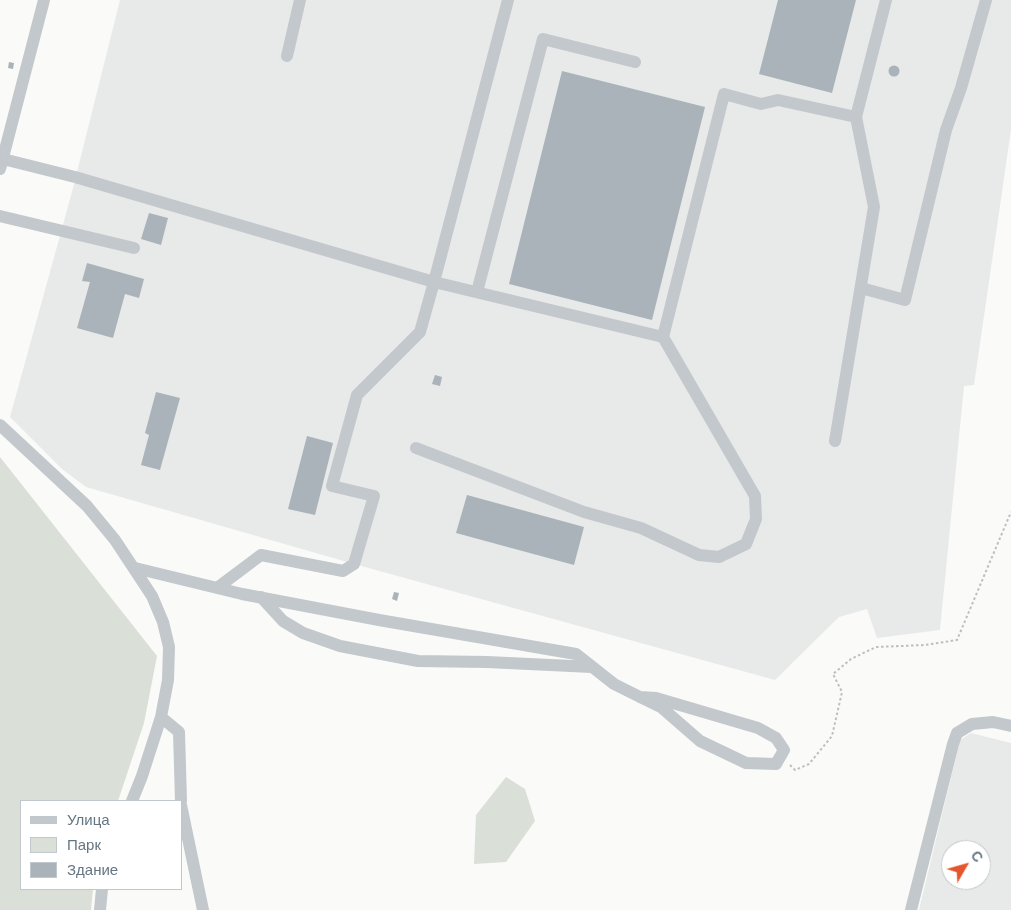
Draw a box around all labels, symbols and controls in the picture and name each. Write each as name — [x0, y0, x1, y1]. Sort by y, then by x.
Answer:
legend — [20, 800, 182, 890]
text: Улица — [67, 811, 110, 829]
text: Парк — [67, 836, 101, 854]
north arrow — [941, 840, 991, 890]
text: С — [968, 847, 986, 865]
text: Здание — [67, 861, 118, 879]

